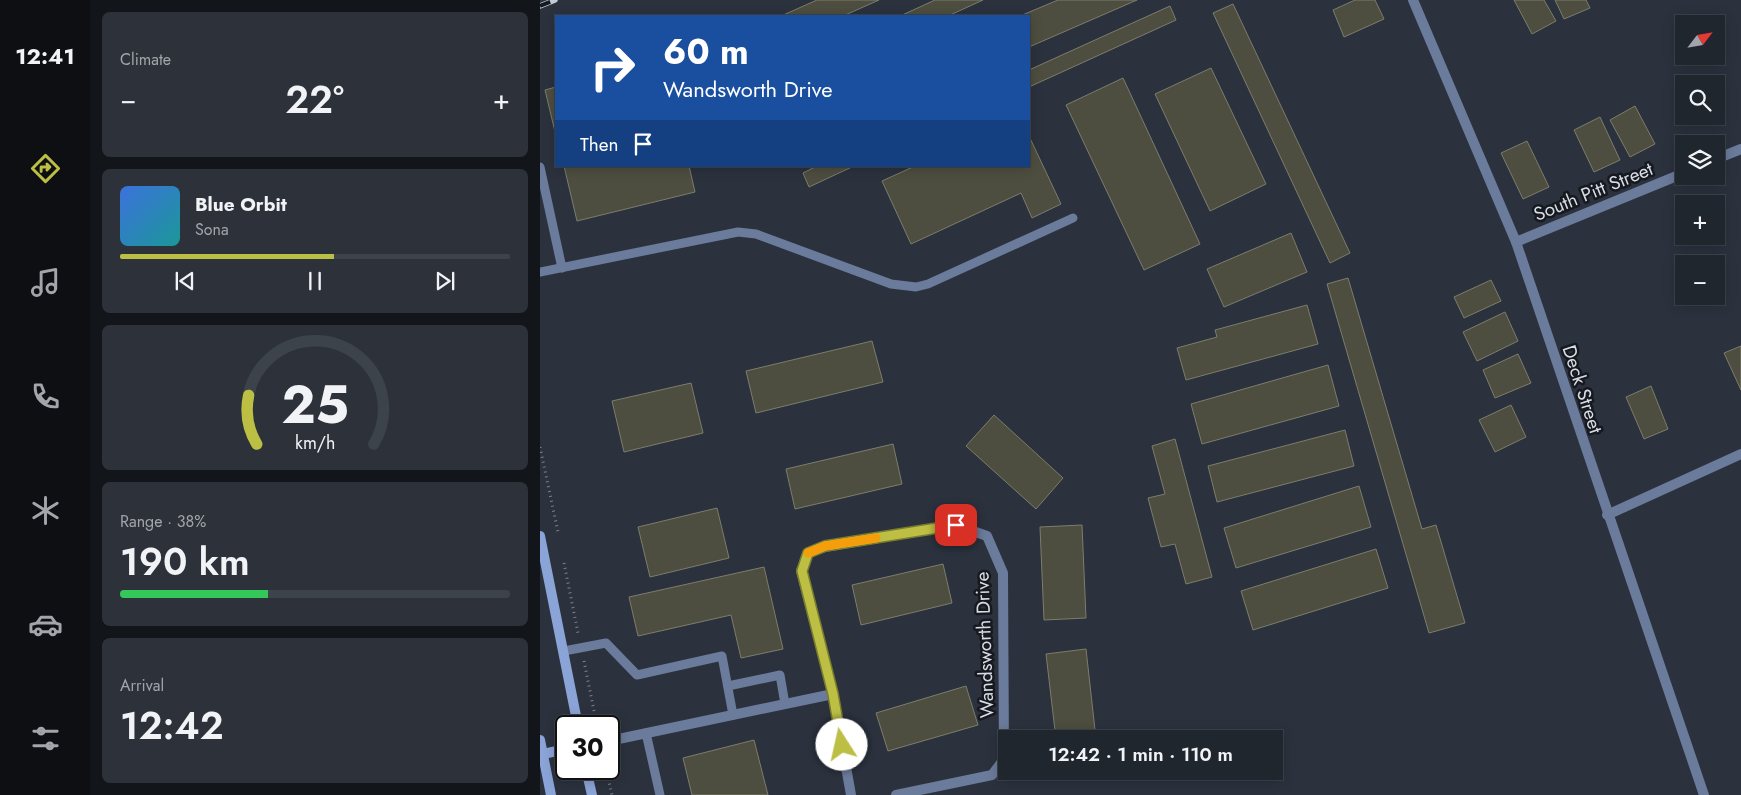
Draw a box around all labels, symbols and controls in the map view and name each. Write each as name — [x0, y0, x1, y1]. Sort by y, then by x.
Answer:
north arrow — [1675, 15, 1725, 65]
map controls — [1675, 15, 1725, 305]
text: 60 m — [663, 27, 749, 77]
icon: right — [580, 35, 645, 100]
text: 12:41 — [15, 40, 75, 72]
text: Climate — [120, 48, 171, 71]
text: 22° — [285, 72, 344, 127]
text: Wandsworth Drive — [663, 73, 833, 105]
button: search — [1675, 75, 1725, 125]
text: − — [120, 79, 137, 120]
text: + — [493, 79, 510, 120]
icon: arrive — [629, 130, 657, 158]
text: Then — [580, 131, 619, 158]
button: layers — [1675, 135, 1725, 185]
icon: directions — [28, 151, 63, 186]
street label: South Pitt Street — [1529, 155, 1657, 228]
text: Blue Orbit — [195, 191, 287, 218]
button: + — [1675, 195, 1725, 245]
text: Sona — [195, 218, 229, 241]
button: − — [1675, 255, 1725, 305]
icon: music — [28, 265, 63, 300]
icon: previous — [171, 267, 199, 295]
icon: pause — [301, 267, 329, 295]
icon: next — [431, 267, 459, 295]
street label: Deck Street — [1556, 342, 1610, 437]
text: 25 — [281, 367, 349, 443]
icon: phone — [28, 379, 63, 414]
text: km/h — [295, 430, 335, 456]
icon: climate — [28, 493, 63, 528]
pin — [935, 504, 977, 546]
text: Range · 38% — [120, 510, 206, 533]
icon: arrive — [942, 511, 970, 539]
text: 190 km — [120, 534, 250, 589]
street label: Wandsworth Drive — [968, 571, 1001, 719]
icon: car — [28, 607, 63, 642]
text: Arrival — [120, 674, 164, 697]
text: 12:42 — [120, 698, 224, 753]
speed limit sign: 30 — [555, 715, 620, 780]
position arrow — [815, 718, 867, 770]
icon: filters — [28, 721, 63, 756]
text: 12:42 · 1 min · 110 m — [1048, 741, 1233, 768]

